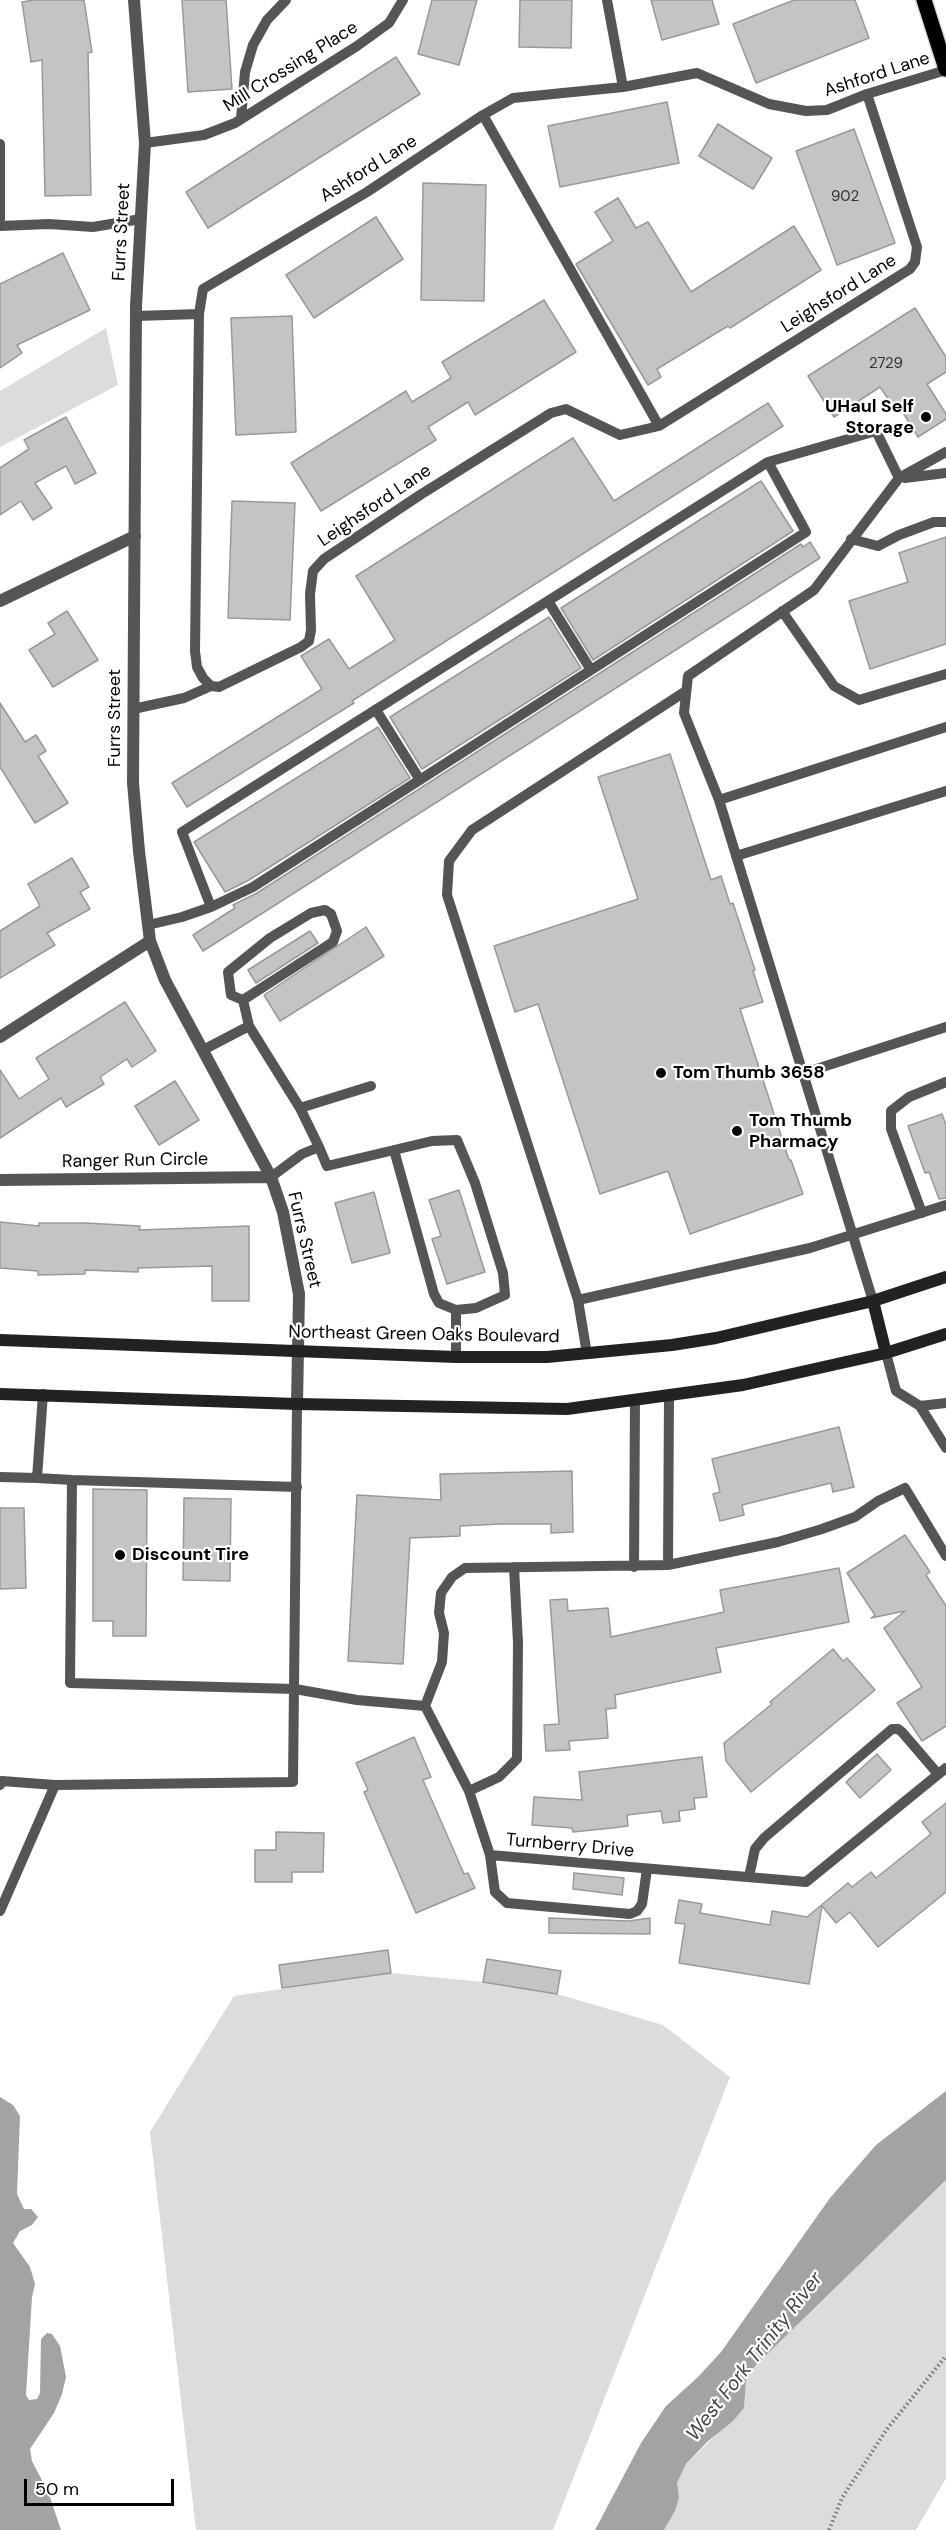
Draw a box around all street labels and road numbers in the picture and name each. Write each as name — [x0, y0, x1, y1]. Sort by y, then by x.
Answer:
street label: Mill Crossing Place — [220, 17, 362, 117]
street label: Ashford Lane — [821, 48, 933, 102]
street label: Ashford Lane — [317, 131, 421, 207]
street label: Furrs Street — [109, 182, 135, 282]
street label: Leighsford Lane — [777, 250, 901, 338]
street label: Leighsford Lane — [314, 460, 436, 552]
street label: Furrs Street — [104, 669, 126, 767]
street label: Ranger Run Circle — [62, 1149, 208, 1173]
street label: Furrs Street — [282, 1190, 326, 1290]
street label: Northeast Green Oaks Boulevard — [288, 1322, 560, 1348]
street label: Turnberry Drive — [505, 1830, 635, 1862]

